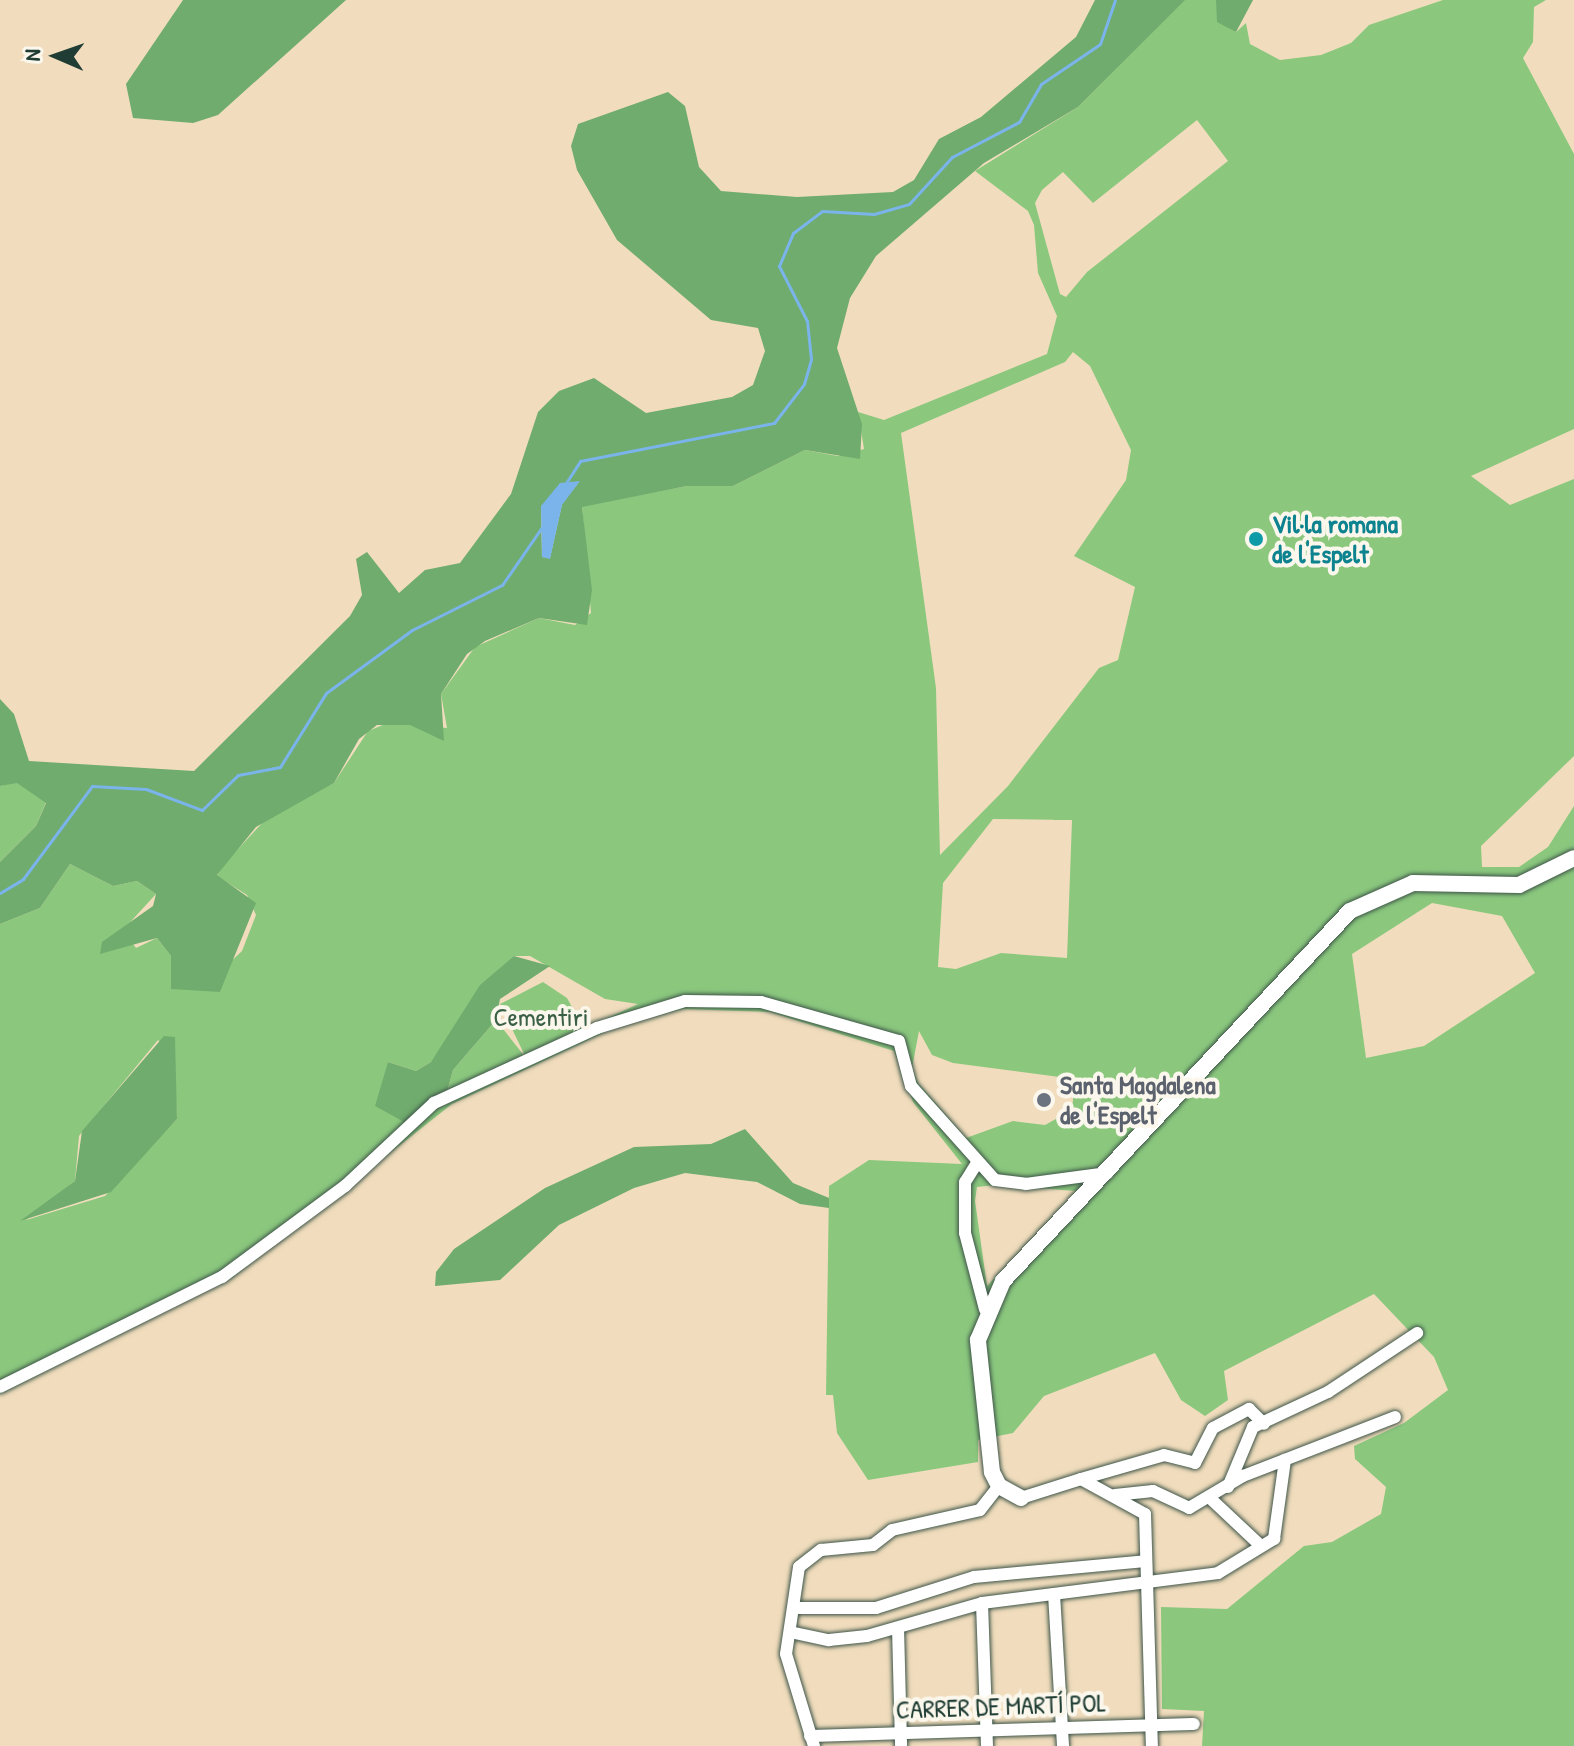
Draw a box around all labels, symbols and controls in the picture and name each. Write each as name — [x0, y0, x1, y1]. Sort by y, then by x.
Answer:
north arrow — [16, 16, 96, 96]
text: N — [17, 49, 47, 62]
place label: Vil·la romana de l'Espelt — [1272, 508, 1398, 570]
marker: Vil·la romana de l'Espelt — [1247, 530, 1265, 548]
park label: Cementiri — [494, 1001, 588, 1033]
place label: Santa Magdalena de l'Espelt — [1060, 1069, 1216, 1130]
marker: Santa Magdalena de l'Espelt — [1035, 1091, 1053, 1109]
street label: CARRER DE MARTÍ POL — [895, 1687, 1107, 1725]

